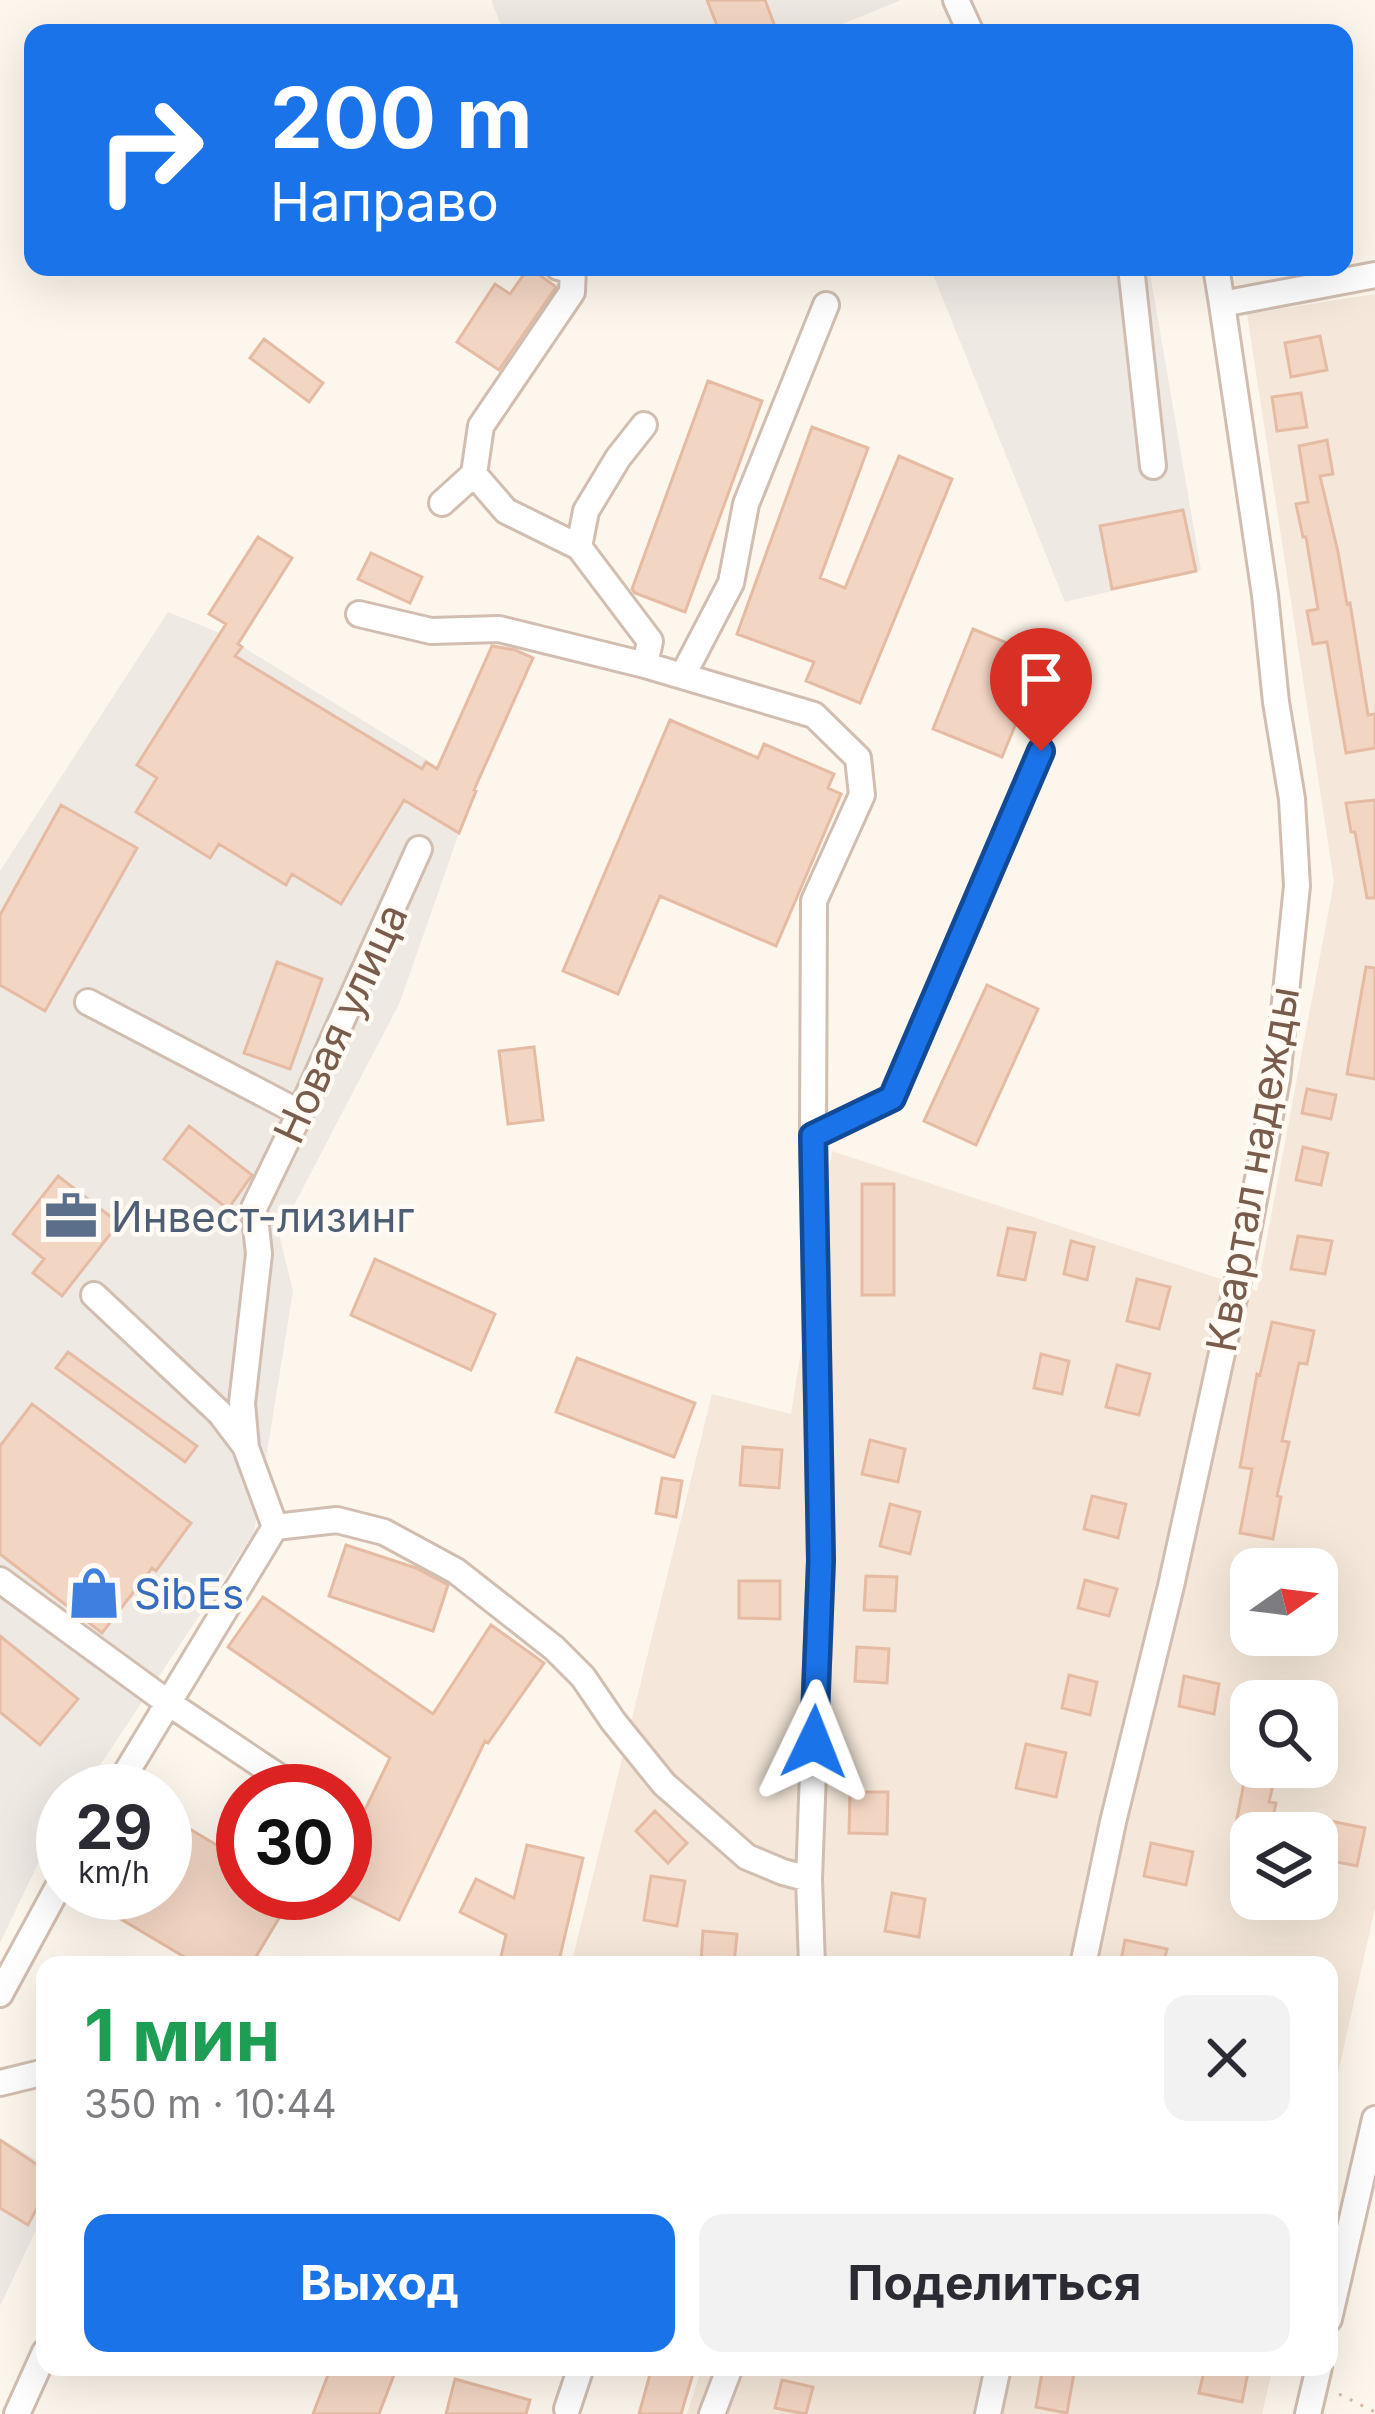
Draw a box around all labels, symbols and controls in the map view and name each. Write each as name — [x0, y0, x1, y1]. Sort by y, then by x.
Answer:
text: 200 m — [270, 67, 533, 168]
icon: right — [72, 72, 228, 228]
text: Направо — [270, 169, 499, 234]
pin — [990, 628, 1092, 751]
icon: arrive — [1008, 646, 1074, 712]
street label: Новая улица — [262, 895, 418, 1151]
street label: Квартал надежды — [1195, 982, 1309, 1356]
office icon: Инвест-лизинг — [42, 1187, 100, 1245]
place label: Инвест-лизинг — [111, 1191, 415, 1242]
north arrow — [1230, 1548, 1338, 1656]
map controls — [1230, 1548, 1338, 1920]
shop icon: SibEs — [65, 1564, 123, 1622]
place label: SibEs — [134, 1568, 244, 1619]
position arrow — [751, 1679, 877, 1805]
button: search — [1230, 1680, 1338, 1788]
speed limit sign: 30 — [216, 1764, 372, 1920]
text: 29 — [76, 1791, 152, 1863]
button: layers — [1230, 1812, 1338, 1920]
text: km/h — [78, 1854, 150, 1890]
text: 1 мин — [84, 1991, 280, 2078]
button: close — [1164, 1995, 1290, 2121]
text: 350 m · 10:44 — [84, 2080, 337, 2127]
button: Выход — [84, 2214, 675, 2352]
button: Поделиться — [699, 2214, 1290, 2352]

